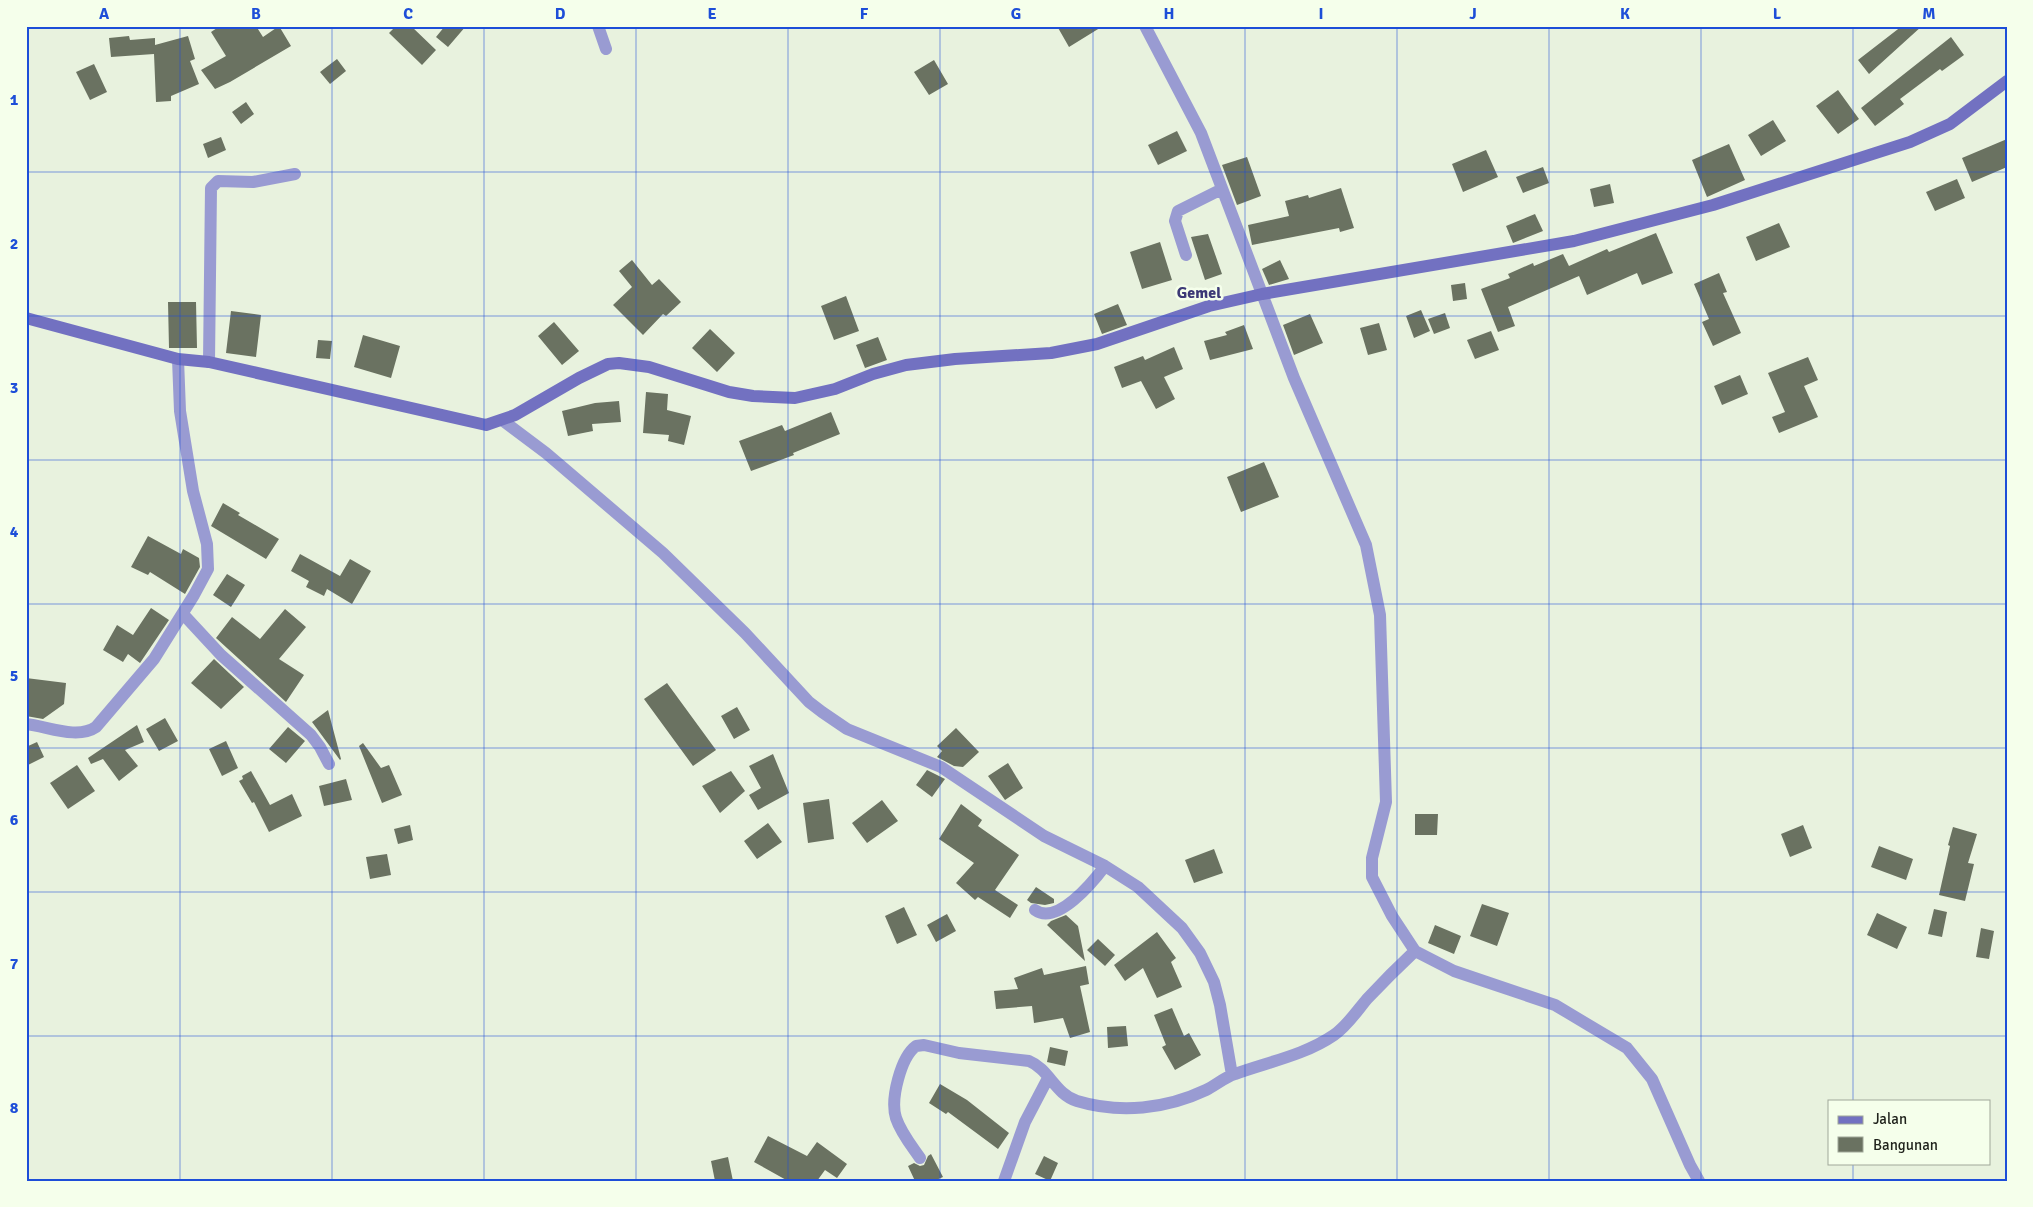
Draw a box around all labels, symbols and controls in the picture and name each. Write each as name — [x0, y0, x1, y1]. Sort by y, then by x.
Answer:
text: A — [99, 4, 110, 24]
text: B — [251, 4, 261, 24]
text: C — [403, 4, 413, 24]
text: D — [555, 4, 566, 24]
text: E — [707, 4, 717, 24]
text: F — [860, 4, 869, 24]
text: G — [1011, 4, 1021, 24]
text: H — [1164, 4, 1174, 24]
text: I — [1318, 4, 1324, 24]
text: J — [1469, 4, 1477, 24]
text: K — [1620, 4, 1630, 24]
text: L — [1773, 4, 1782, 24]
text: M — [1922, 4, 1936, 24]
text: 1 — [10, 90, 19, 110]
text: 2 — [10, 234, 18, 254]
district label: Gemel — [1177, 283, 1221, 303]
text: 3 — [10, 378, 18, 398]
text: 4 — [10, 522, 19, 542]
text: 5 — [10, 666, 18, 686]
text: 6 — [10, 810, 19, 830]
text: 7 — [10, 954, 19, 974]
text: 8 — [10, 1098, 19, 1118]
legend — [1828, 1100, 1990, 1164]
text: Jalan — [1873, 1110, 1907, 1128]
text: Bangunan — [1873, 1136, 1938, 1154]

